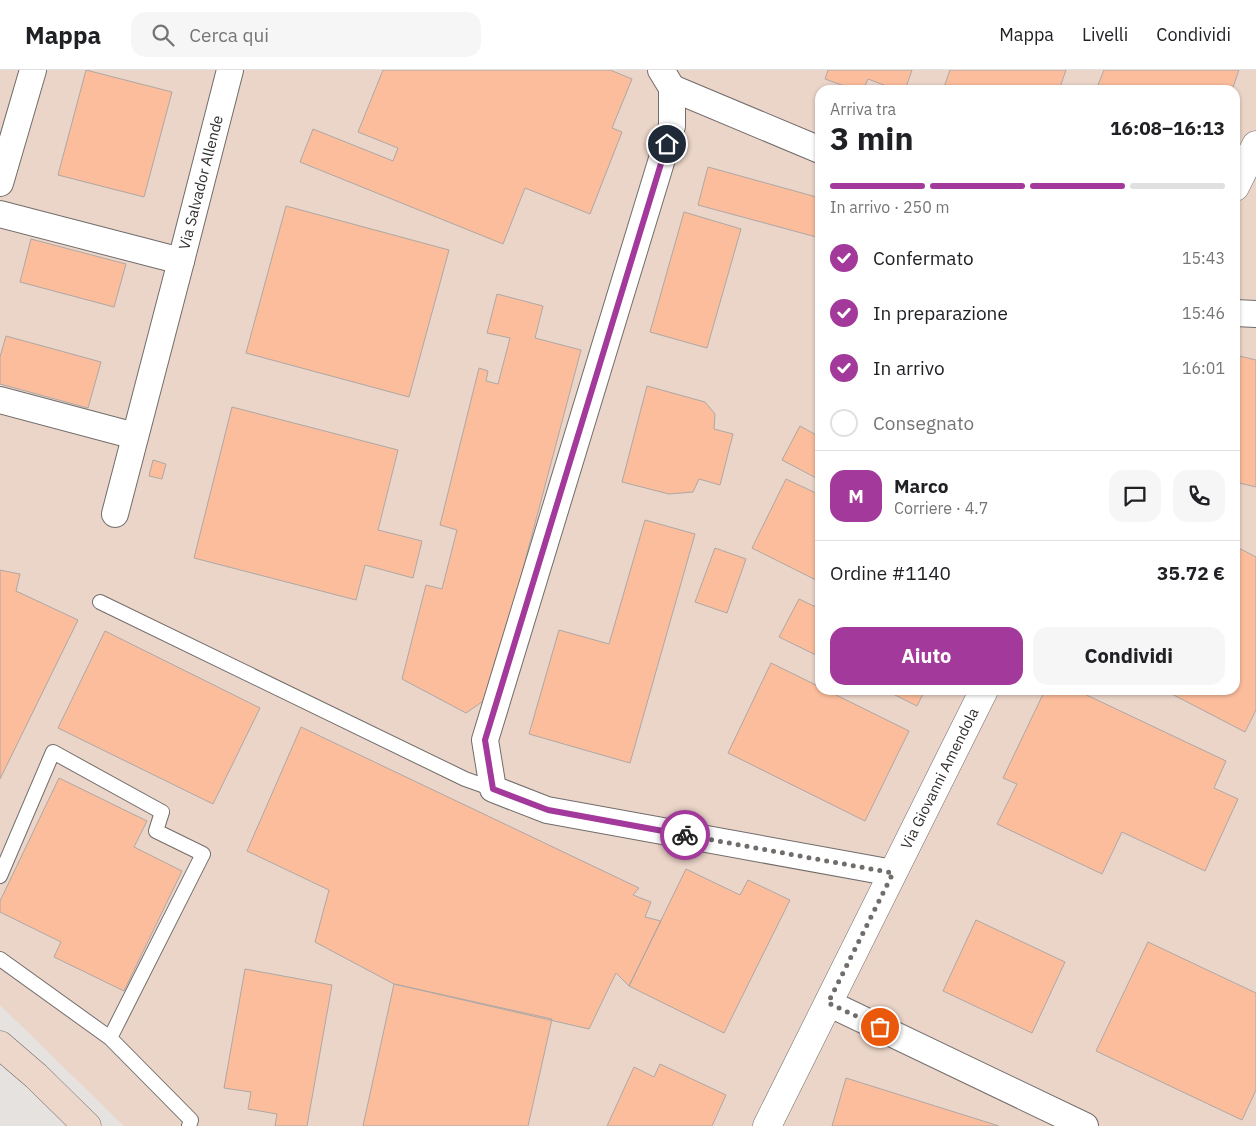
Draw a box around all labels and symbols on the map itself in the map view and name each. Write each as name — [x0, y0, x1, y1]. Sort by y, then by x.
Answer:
street label: Via Salvador Allende — [174, 113, 227, 252]
pin — [646, 123, 688, 165]
street label: Via Giovanni Amendola — [896, 705, 983, 852]
courier — [660, 810, 710, 860]
pin — [859, 1006, 901, 1048]

